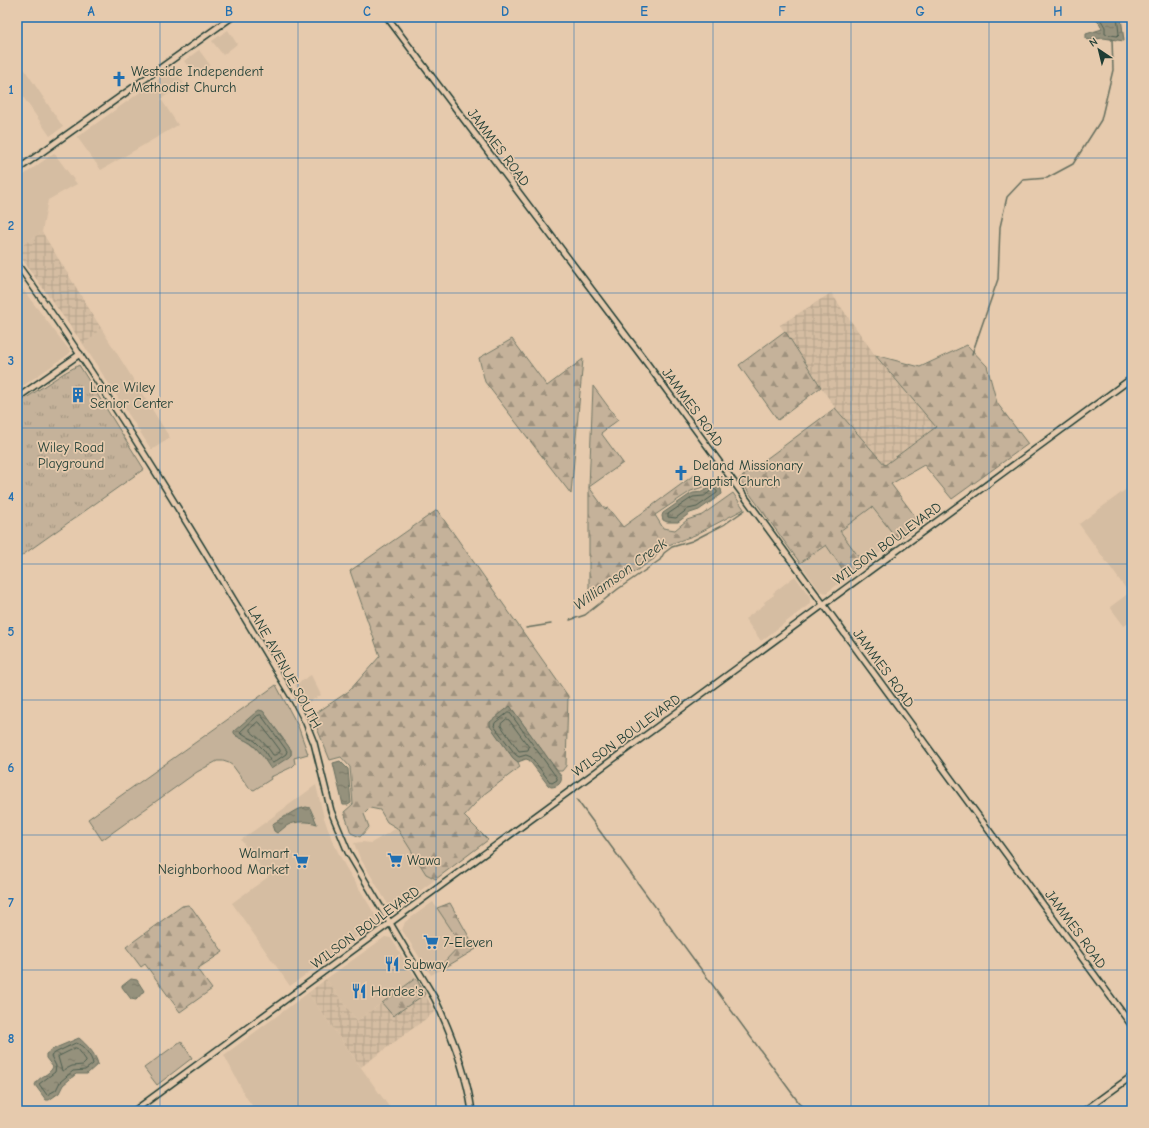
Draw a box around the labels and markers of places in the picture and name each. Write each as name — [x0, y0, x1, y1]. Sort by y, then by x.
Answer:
place label: Westside Independent Methodist Church — [131, 63, 264, 96]
church icon: Westside Independent Methodist Church — [110, 70, 128, 88]
place label: Lane Wiley Senior Center — [90, 379, 173, 412]
building icon: Lane Wiley Senior Center — [69, 386, 87, 404]
place label: Deland Missionary Baptist Church — [693, 457, 804, 490]
church icon: Deland Missionary Baptist Church — [672, 464, 690, 482]
place label: Walmart Neighborhood Market — [158, 845, 290, 878]
supermarket icon: Wawa — [386, 851, 404, 869]
supermarket icon: Walmart Neighborhood Market — [292, 852, 310, 870]
place label: Wawa — [407, 852, 441, 869]
supermarket icon: 7-Eleven — [422, 933, 440, 951]
place label: 7-Eleven — [443, 934, 493, 951]
restaurant icon: Subway — [383, 955, 401, 973]
place label: Subway — [404, 956, 449, 973]
restaurant icon: Hardee's — [350, 982, 368, 1000]
place label: Hardee's — [371, 983, 424, 1000]

